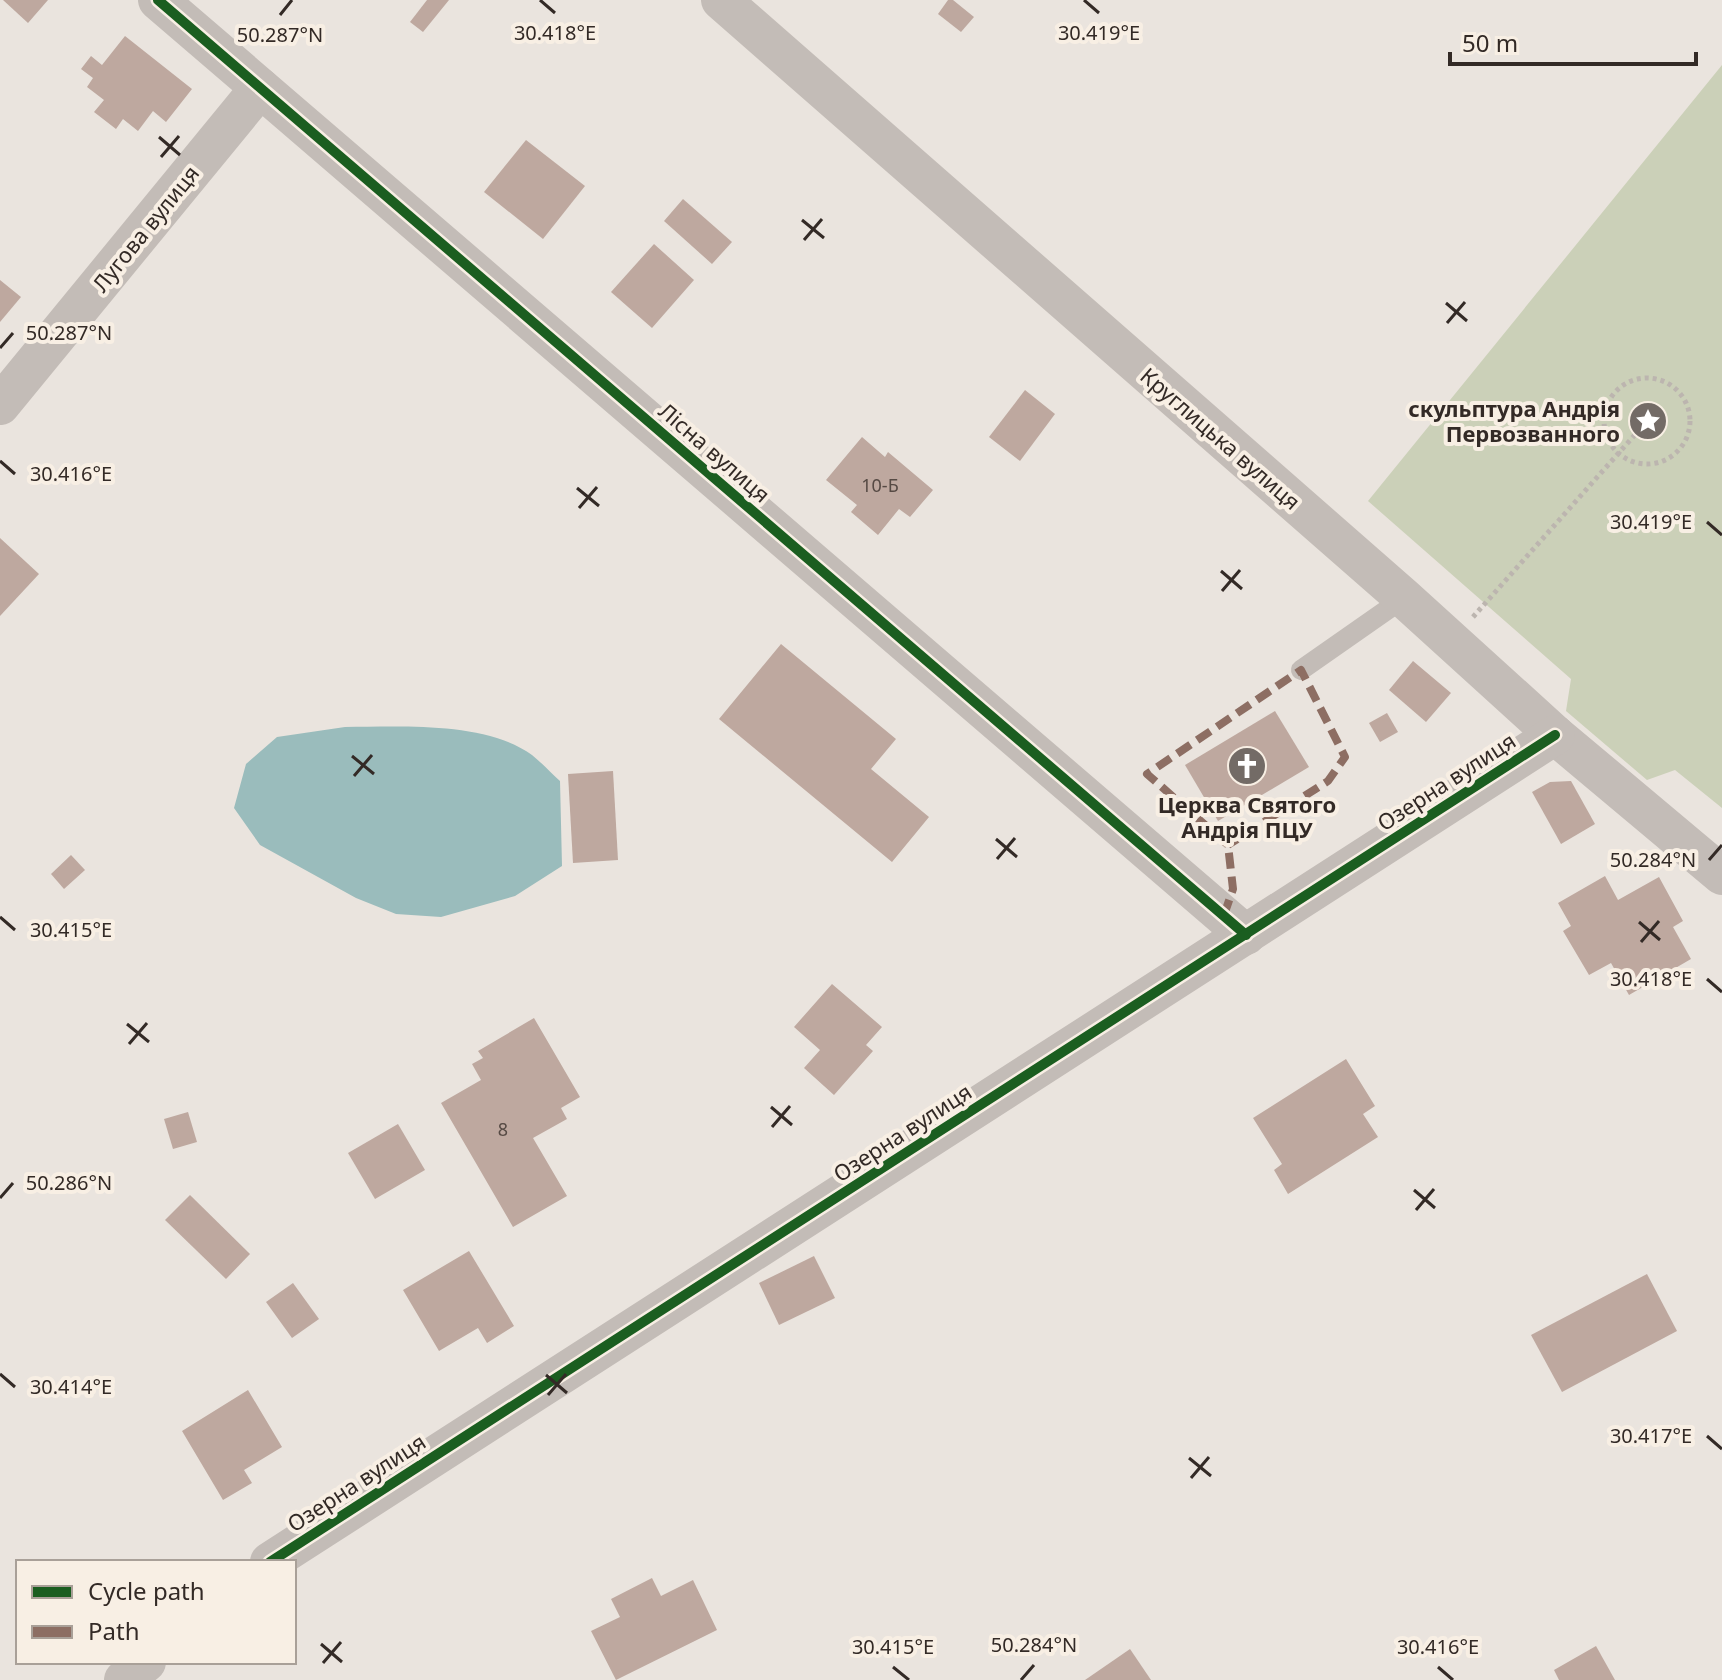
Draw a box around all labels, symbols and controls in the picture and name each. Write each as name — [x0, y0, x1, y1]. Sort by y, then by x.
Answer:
scale bar — [1450, 16, 1696, 66]
text: 30.418°E — [514, 19, 596, 46]
text: 30.419°E — [1058, 19, 1140, 46]
text: 50.287°N — [237, 21, 323, 48]
text: 50 m — [1462, 26, 1518, 59]
street label: Лугова вулиця — [85, 159, 205, 297]
text: 50.287°N — [26, 319, 112, 346]
street label: Круглицька вулиця — [1135, 360, 1307, 516]
place label: скульптура Андрія Первозванного — [1408, 393, 1620, 448]
street label: Лісна вулиця — [653, 395, 777, 509]
place icon: скульптура Андрія Первозванного — [1627, 400, 1669, 442]
text: 30.416°E — [30, 460, 112, 487]
house number: 10-Б — [861, 473, 899, 497]
text: 30.419°E — [1610, 508, 1692, 535]
street label: Озерна вулиця — [1371, 725, 1521, 837]
church icon: Церква Святого Андрія ПЦУ — [1226, 745, 1268, 787]
place label: Церква Святого Андрія ПЦУ — [1158, 789, 1336, 844]
text: 50.284°N — [1610, 846, 1696, 873]
text: 30.415°E — [30, 916, 112, 943]
text: 30.418°E — [1610, 965, 1692, 992]
street label: Озерна вулиця — [827, 1076, 977, 1188]
house number: 8 — [498, 1117, 508, 1141]
text: 50.286°N — [26, 1169, 112, 1196]
text: 30.414°E — [30, 1373, 112, 1400]
text: 30.417°E — [1610, 1422, 1692, 1449]
street label: Озерна вулиця — [281, 1426, 431, 1538]
legend — [16, 1560, 296, 1664]
text: Cycle path — [88, 1574, 205, 1607]
text: Path — [88, 1614, 139, 1647]
text: 50.284°N — [991, 1631, 1077, 1658]
text: 30.415°E — [852, 1633, 934, 1660]
text: 30.416°E — [1397, 1633, 1479, 1660]

